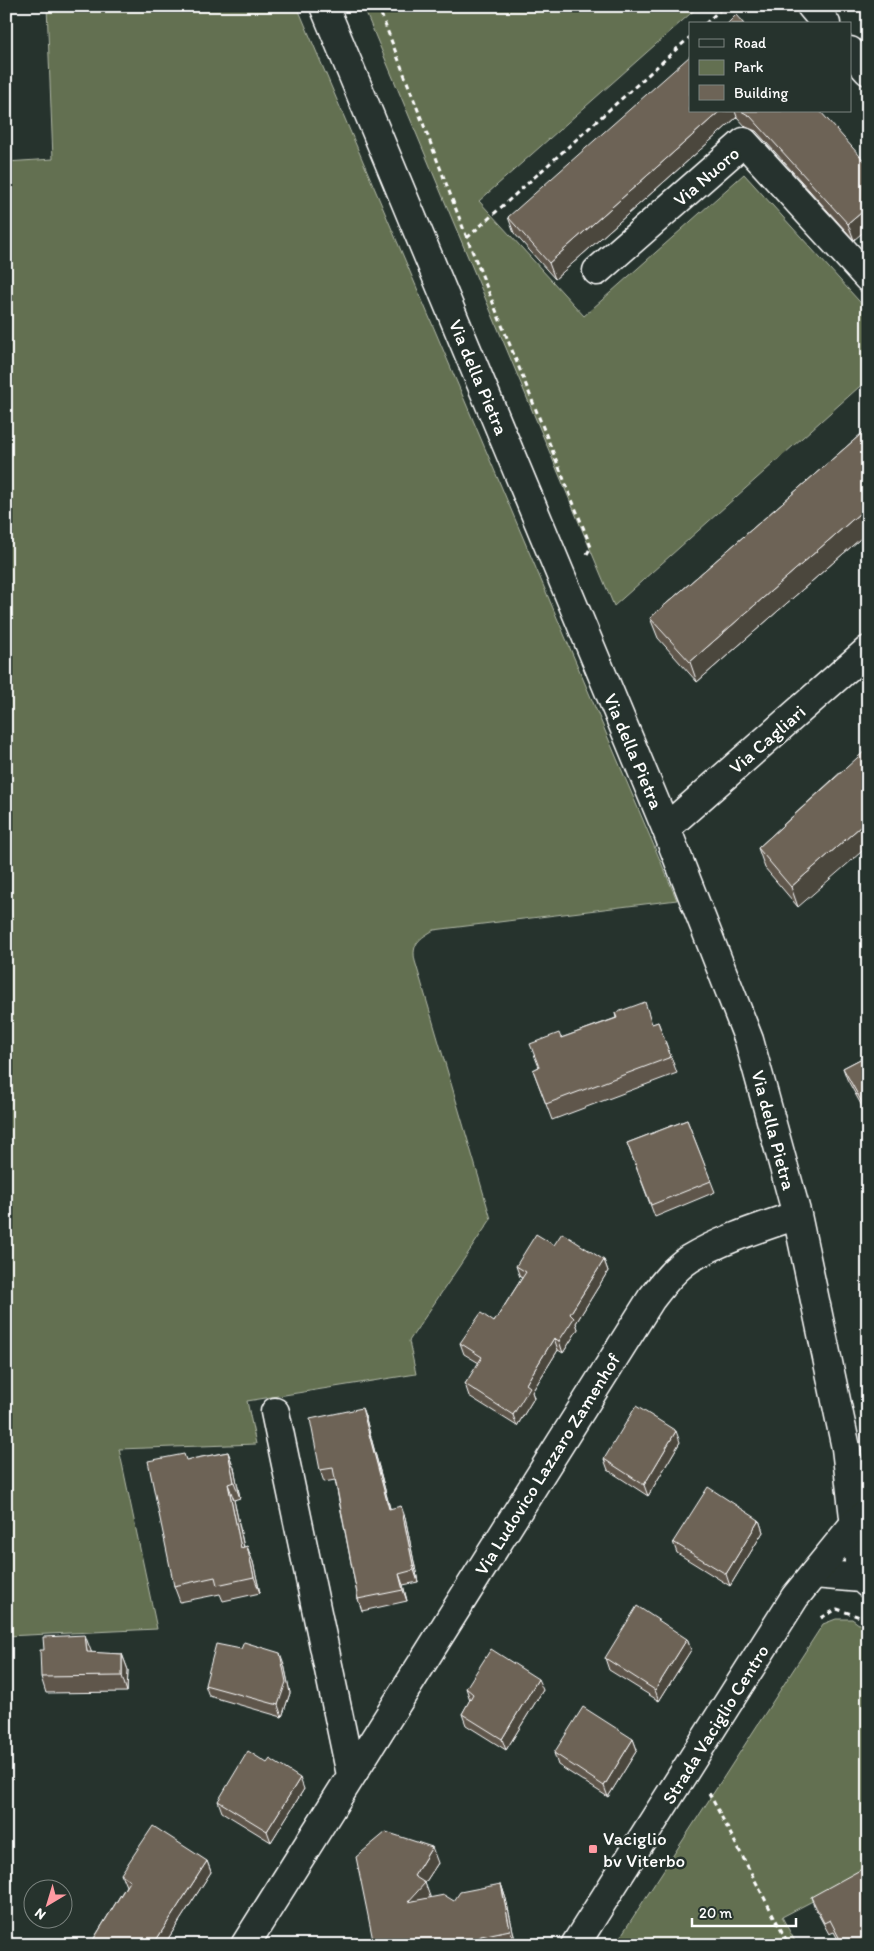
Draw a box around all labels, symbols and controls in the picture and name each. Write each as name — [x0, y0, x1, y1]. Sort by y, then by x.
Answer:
legend — [689, 22, 852, 112]
text: Road — [734, 34, 767, 52]
text: Park — [734, 58, 764, 76]
text: Building — [734, 84, 788, 102]
street label: Via Nuoro — [669, 141, 744, 211]
street label: Via della Pietra — [444, 316, 513, 439]
street label: Via della Pietra — [599, 690, 668, 813]
street label: Via Cagliari — [725, 700, 810, 779]
street label: Via della Pietra — [746, 1068, 801, 1193]
street label: Via Ludovico Lazzaro Zamenhof — [470, 1348, 626, 1579]
street label: Strada Vaciglio Centro — [657, 1640, 774, 1808]
place label: Vaciglio bv Viterbo — [603, 1827, 685, 1872]
marker: Vaciglio bv Viterbo — [587, 1843, 599, 1855]
north arrow — [22, 1878, 72, 1928]
scale bar — [692, 1896, 795, 1928]
text: N — [31, 1904, 49, 1923]
text: 20 m — [699, 1904, 733, 1922]

